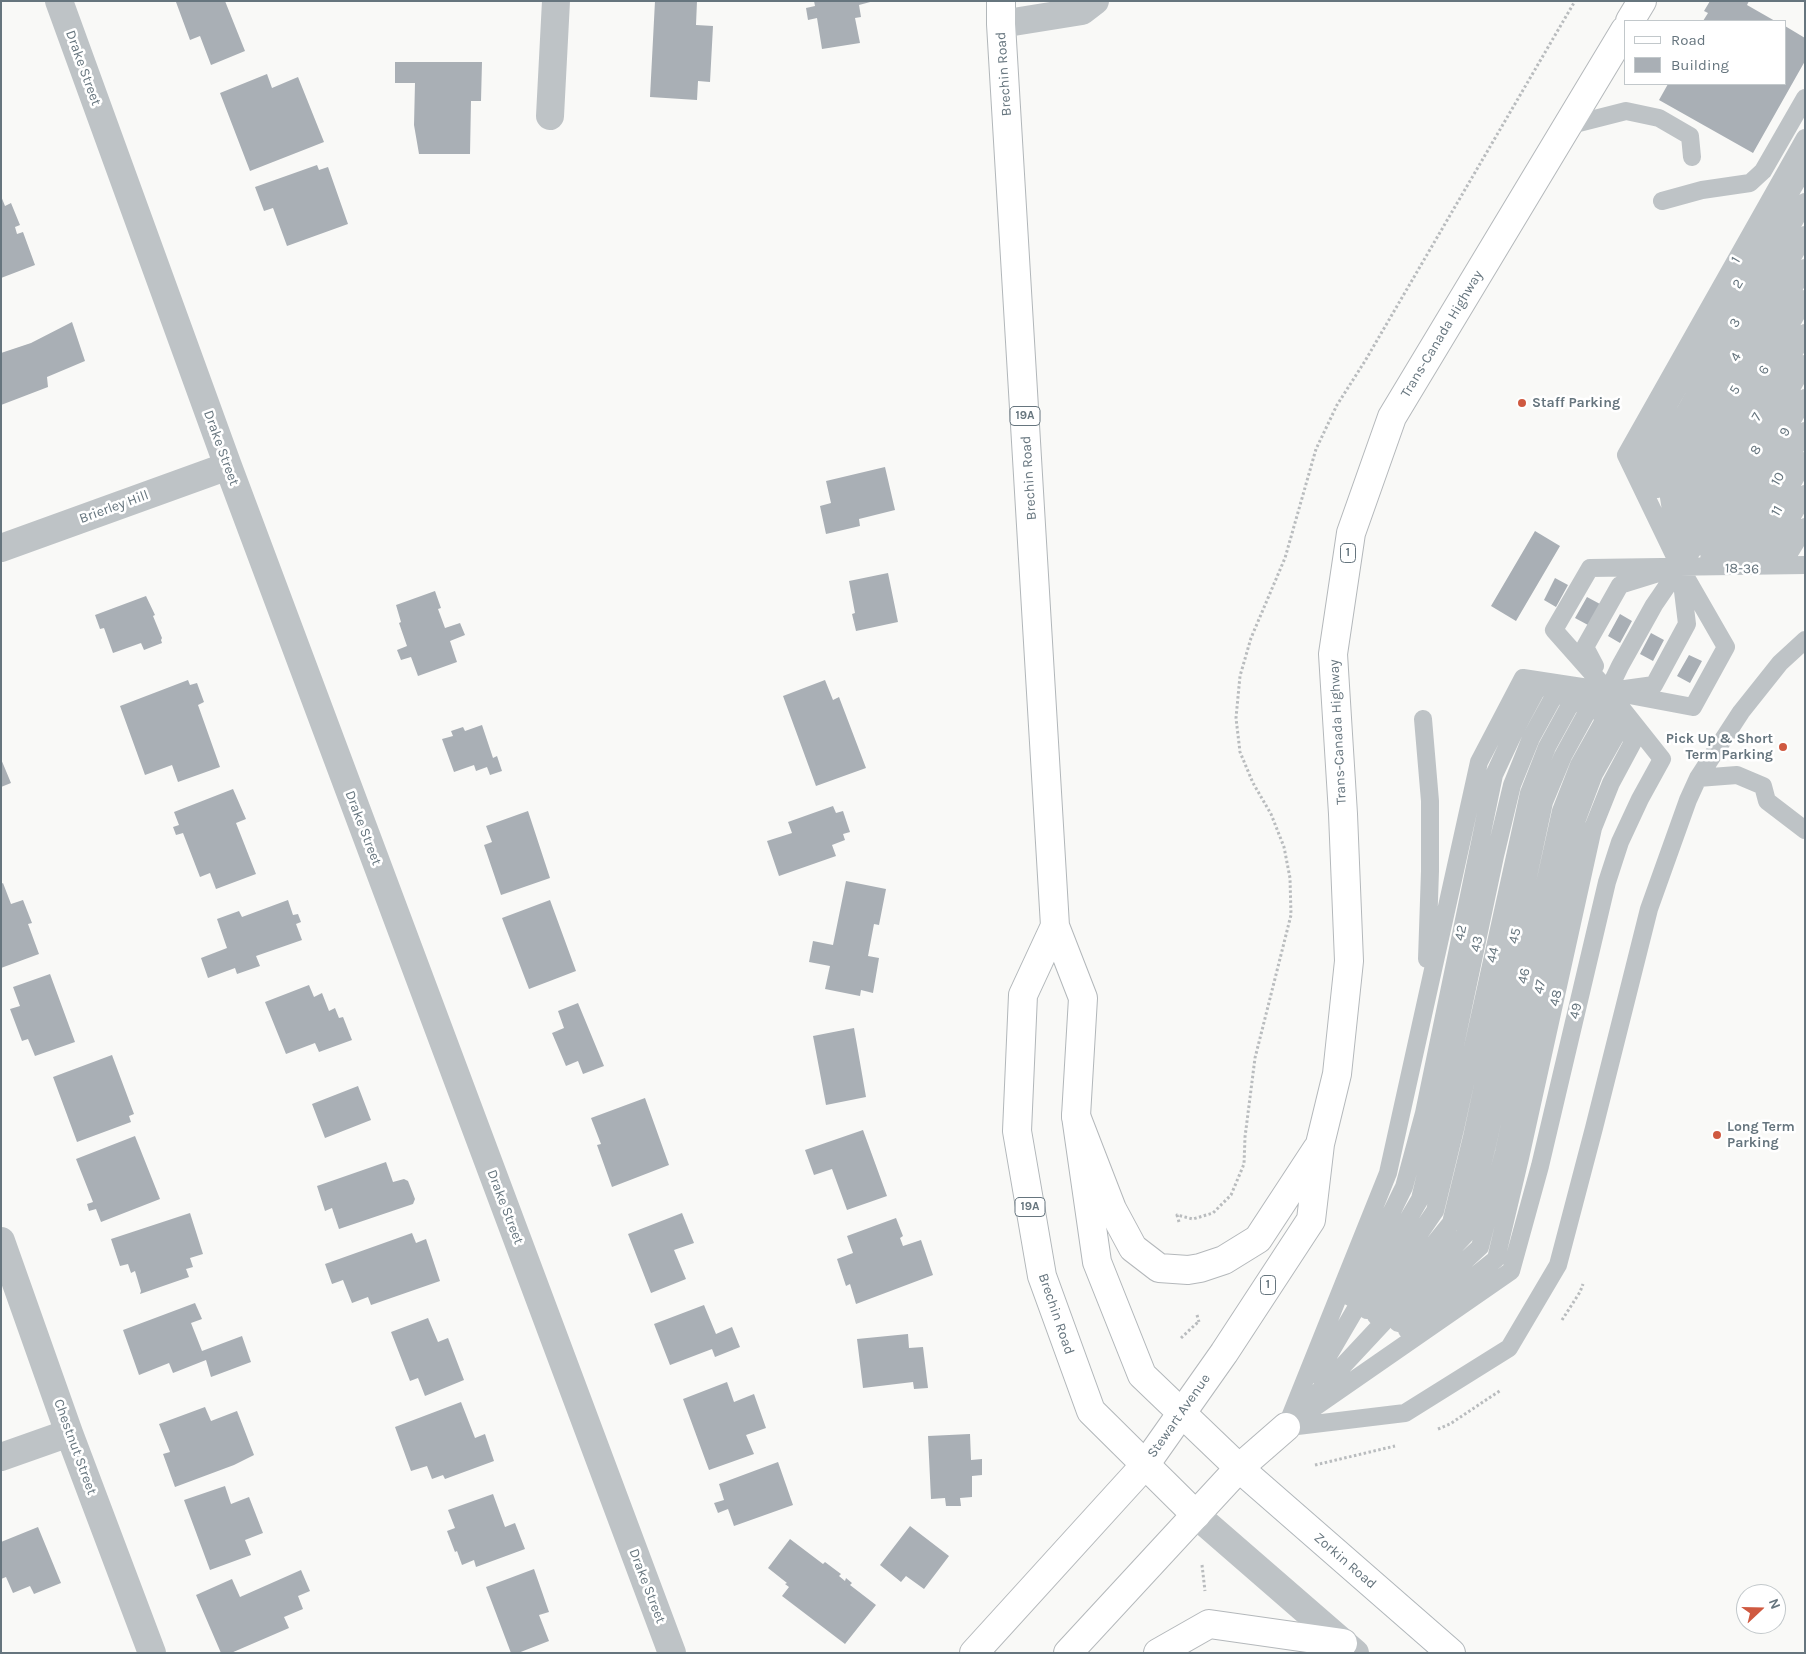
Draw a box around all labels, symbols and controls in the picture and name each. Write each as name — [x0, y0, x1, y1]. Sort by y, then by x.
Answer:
legend — [1624, 20, 1786, 85]
street label: Drake Street — [62, 28, 104, 108]
street label: Brechin Road — [993, 31, 1015, 117]
text: Road — [1671, 31, 1706, 49]
text: Building — [1671, 56, 1729, 74]
street label: 1 — [1728, 254, 1744, 266]
street label: Trans-Canada Highway — [1397, 267, 1487, 401]
street label: 2 — [1729, 276, 1747, 292]
street label: 3 — [1726, 315, 1744, 331]
street label: 4 — [1727, 349, 1745, 365]
street label: 6 — [1755, 362, 1773, 378]
street label: 5 — [1726, 382, 1744, 398]
place label: Staff Parking — [1532, 395, 1620, 411]
marker: Staff Parking — [1516, 397, 1528, 409]
road number: 19A — [1010, 406, 1040, 426]
street label: Drake Street — [200, 408, 242, 488]
street label: 7 — [1748, 410, 1766, 424]
street label: 9 — [1776, 424, 1794, 440]
street label: Brechin Road — [1018, 435, 1040, 521]
street label: 8 — [1747, 442, 1765, 458]
street label: 10 — [1767, 469, 1789, 489]
street label: Brierley Hill — [77, 487, 151, 527]
street label: 11 — [1767, 503, 1787, 519]
road number: 1 — [1340, 544, 1356, 562]
street label: 18-36 — [1725, 560, 1759, 578]
street label: Trans-Canada Highway — [1326, 659, 1350, 805]
place label: Pick Up & Short Term Parking — [1666, 731, 1773, 764]
marker: Pick Up & Short Term Parking — [1777, 741, 1789, 753]
street label: Drake Street — [341, 788, 385, 868]
street label: 42 — [1451, 923, 1471, 943]
street label: 45 — [1505, 927, 1525, 945]
street label: 43 — [1467, 934, 1487, 954]
street label: 44 — [1483, 946, 1503, 964]
street label: 46 — [1514, 967, 1534, 985]
street label: 47 — [1530, 978, 1550, 996]
street label: 48 — [1546, 988, 1566, 1008]
street label: 49 — [1566, 1001, 1586, 1021]
place label: Long Term Parking — [1727, 1119, 1795, 1152]
marker: Long Term Parking — [1711, 1129, 1723, 1141]
street label: Drake Street — [483, 1167, 527, 1247]
road number: 19A — [1015, 1198, 1045, 1216]
street label: Brechin Road — [1034, 1271, 1078, 1357]
road number: 1 — [1260, 1276, 1276, 1294]
street label: Stewart Avenue — [1144, 1371, 1214, 1461]
street label: Chestnut Street — [50, 1397, 100, 1497]
street label: Zorkin Road — [1310, 1529, 1380, 1593]
street label: Drake Street — [625, 1546, 669, 1626]
north arrow — [1736, 1584, 1786, 1634]
text: N — [1765, 1596, 1784, 1612]

